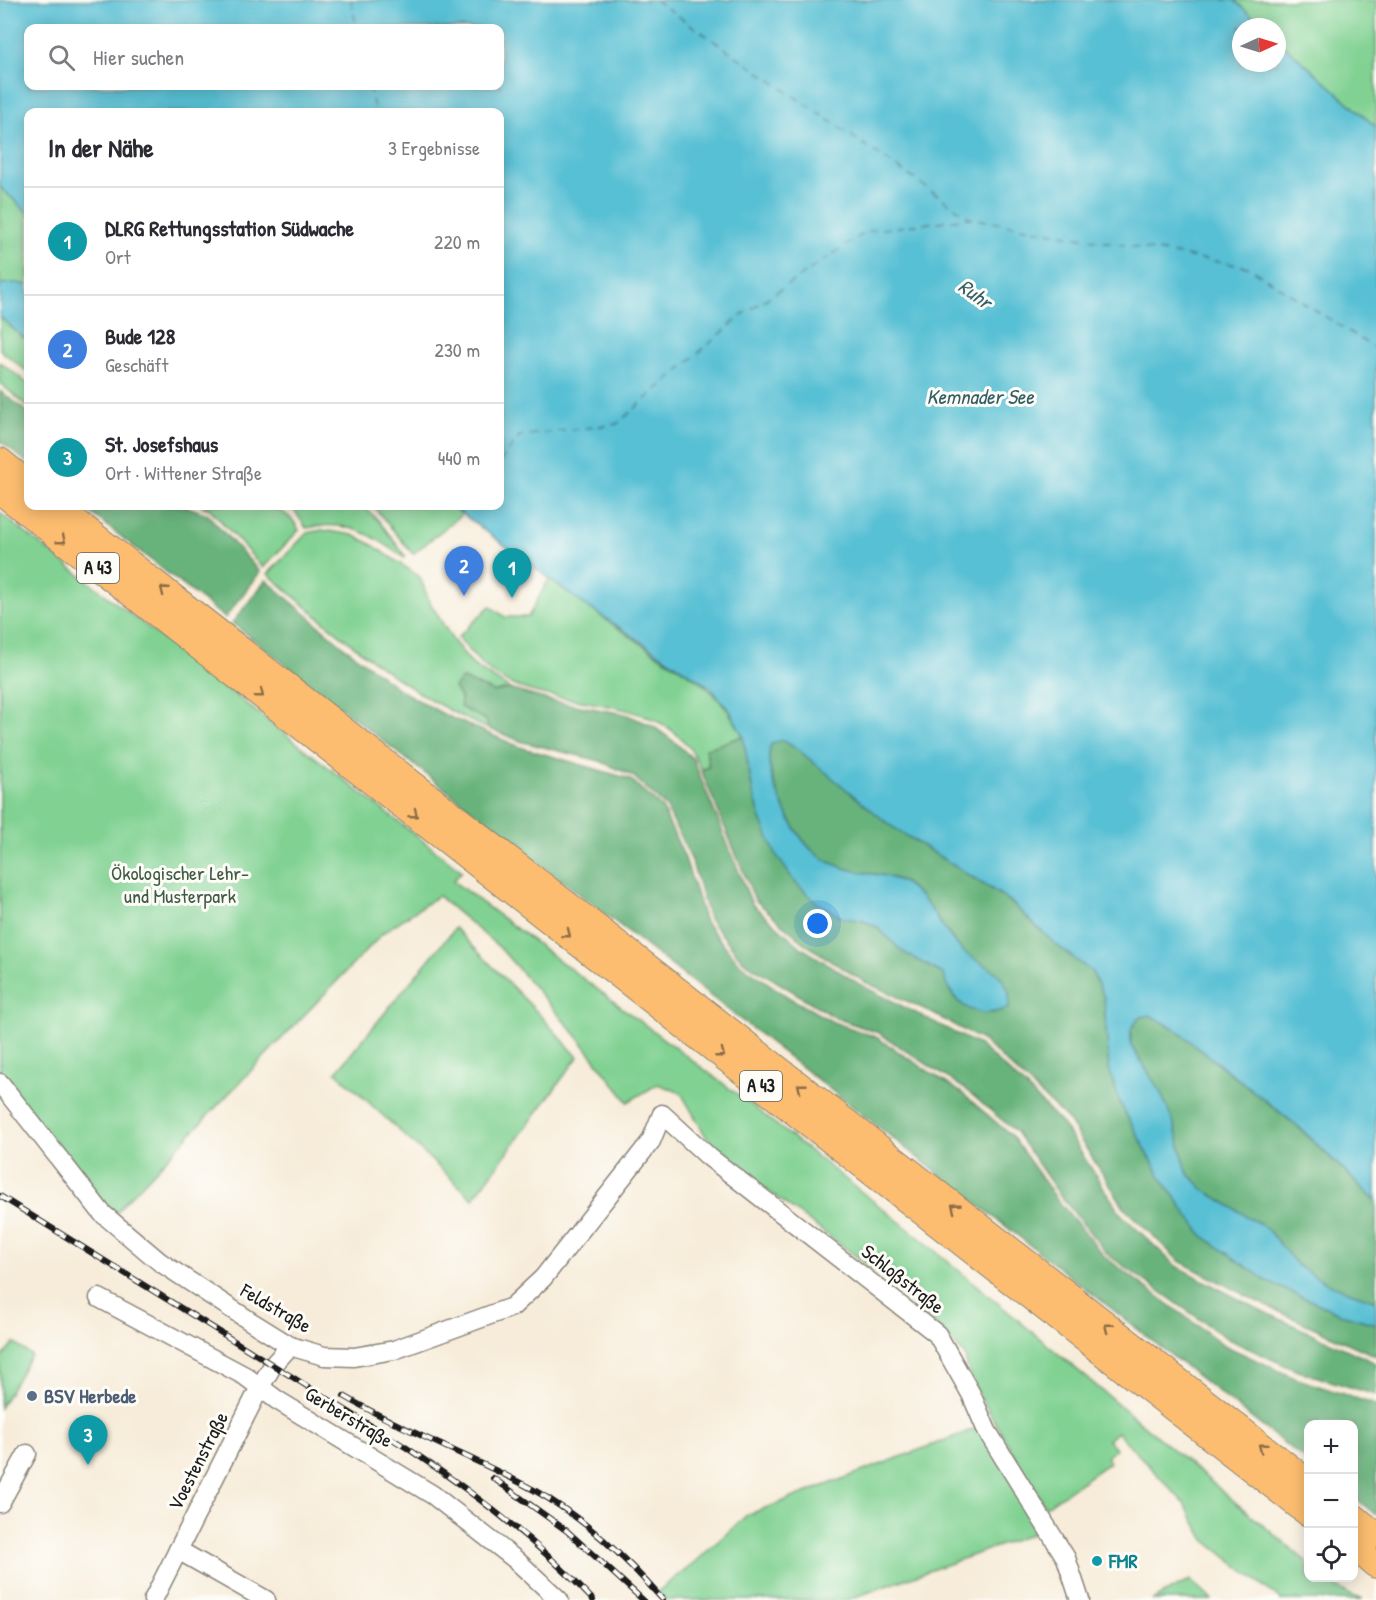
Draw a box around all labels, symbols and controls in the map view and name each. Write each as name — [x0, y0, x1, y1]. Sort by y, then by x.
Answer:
north arrow — [1232, 18, 1286, 72]
search box — [24, 24, 504, 90]
icon: search — [45, 41, 78, 74]
text: Hier suchen — [93, 42, 184, 72]
text: In der Nähe — [48, 130, 154, 165]
text: 3 Ergebnisse — [388, 134, 480, 161]
text: DLRG Rettungsstation Südwache — [105, 213, 354, 243]
text: 1 — [64, 228, 71, 255]
text: 220 m — [434, 228, 480, 255]
text: Ort — [105, 243, 131, 270]
water label: Ruhr — [953, 272, 1000, 317]
text: Bude 128 — [105, 321, 175, 351]
text: 2 — [63, 336, 72, 363]
text: 230 m — [435, 336, 480, 363]
text: Geschäft — [105, 351, 168, 378]
water label: Kemnader See — [926, 382, 1035, 411]
text: St. Josefshaus — [105, 429, 218, 459]
text: 3 — [63, 444, 72, 471]
text: 440 m — [438, 444, 480, 471]
text: Ort · Wittener Straße — [105, 459, 262, 486]
one-way arrow — [56, 533, 67, 544]
pin: 2 — [444, 546, 484, 596]
pin: 1 — [492, 548, 532, 598]
road number: A 43 — [77, 553, 119, 583]
one-way arrow — [160, 586, 171, 597]
one-way arrow — [253, 686, 264, 697]
one-way arrow — [407, 806, 418, 817]
park label: Ökologischer Lehr- und Musterpark — [111, 859, 249, 909]
your location — [803, 909, 832, 938]
one-way arrow — [560, 927, 571, 938]
one-way arrow — [714, 1047, 725, 1058]
road number: A 43 — [740, 1071, 782, 1101]
one-way arrow — [797, 1083, 808, 1094]
one-way arrow — [950, 1203, 961, 1214]
street label: Schloßstraße — [856, 1238, 950, 1319]
street label: Feldstraße — [235, 1276, 316, 1339]
one-way arrow — [1104, 1323, 1115, 1334]
street label: Gerberstraße — [300, 1380, 398, 1453]
place label: BSV Herbede — [44, 1382, 136, 1409]
marker: BSV Herbede — [25, 1389, 39, 1403]
street label: Voestenstraße — [161, 1407, 234, 1515]
pin: 3 — [68, 1416, 107, 1465]
map controls — [1304, 1420, 1358, 1582]
button: + — [1304, 1420, 1358, 1474]
one-way arrow — [1258, 1443, 1269, 1454]
button: − — [1304, 1474, 1358, 1528]
button: locate — [1304, 1528, 1358, 1582]
place label: FMR — [1108, 1547, 1137, 1574]
marker: FMR — [1090, 1554, 1104, 1568]

